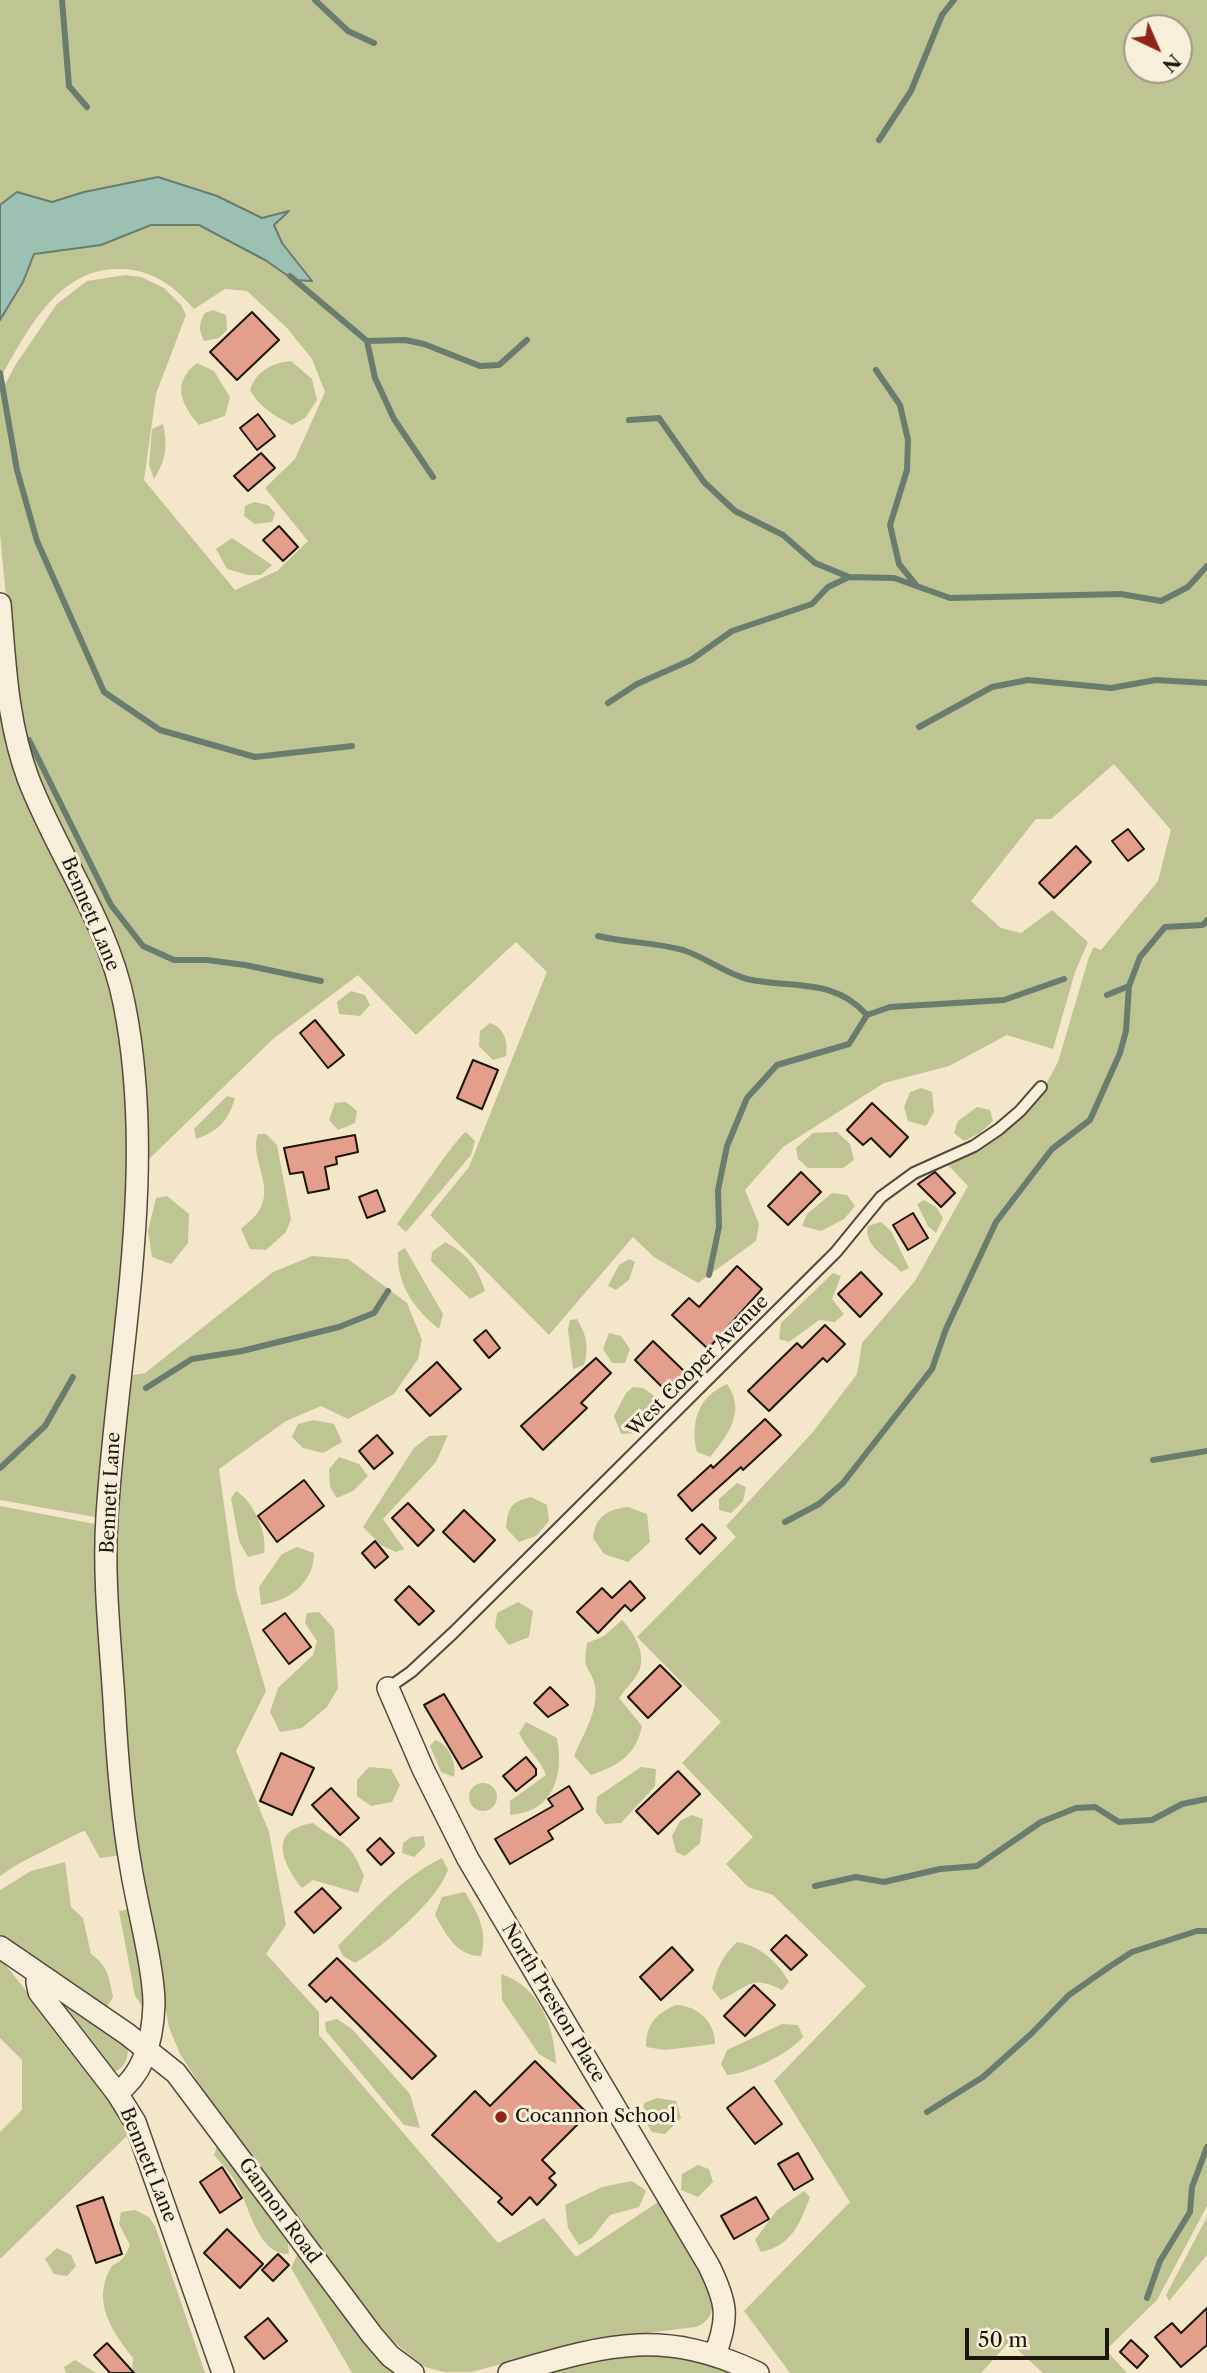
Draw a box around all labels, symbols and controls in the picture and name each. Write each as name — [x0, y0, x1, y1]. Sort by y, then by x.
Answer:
north arrow — [1123, 14, 1193, 84]
text: N — [1158, 49, 1185, 77]
street label: Bennett Lane — [56, 853, 124, 975]
street label: West Cooper Avenue — [623, 1291, 773, 1441]
street label: Bennett Lane — [96, 1432, 126, 1554]
street label: North Preston Place — [496, 1919, 610, 2087]
street label: Bennett Lane — [115, 2104, 181, 2226]
place label: Cocannon School — [515, 2106, 676, 2128]
marker: Cocannon School — [493, 2109, 509, 2125]
street label: Gannon Road — [233, 2154, 325, 2268]
scale bar — [969, 2314, 1112, 2358]
text: 50 m — [978, 2327, 1028, 2352]

